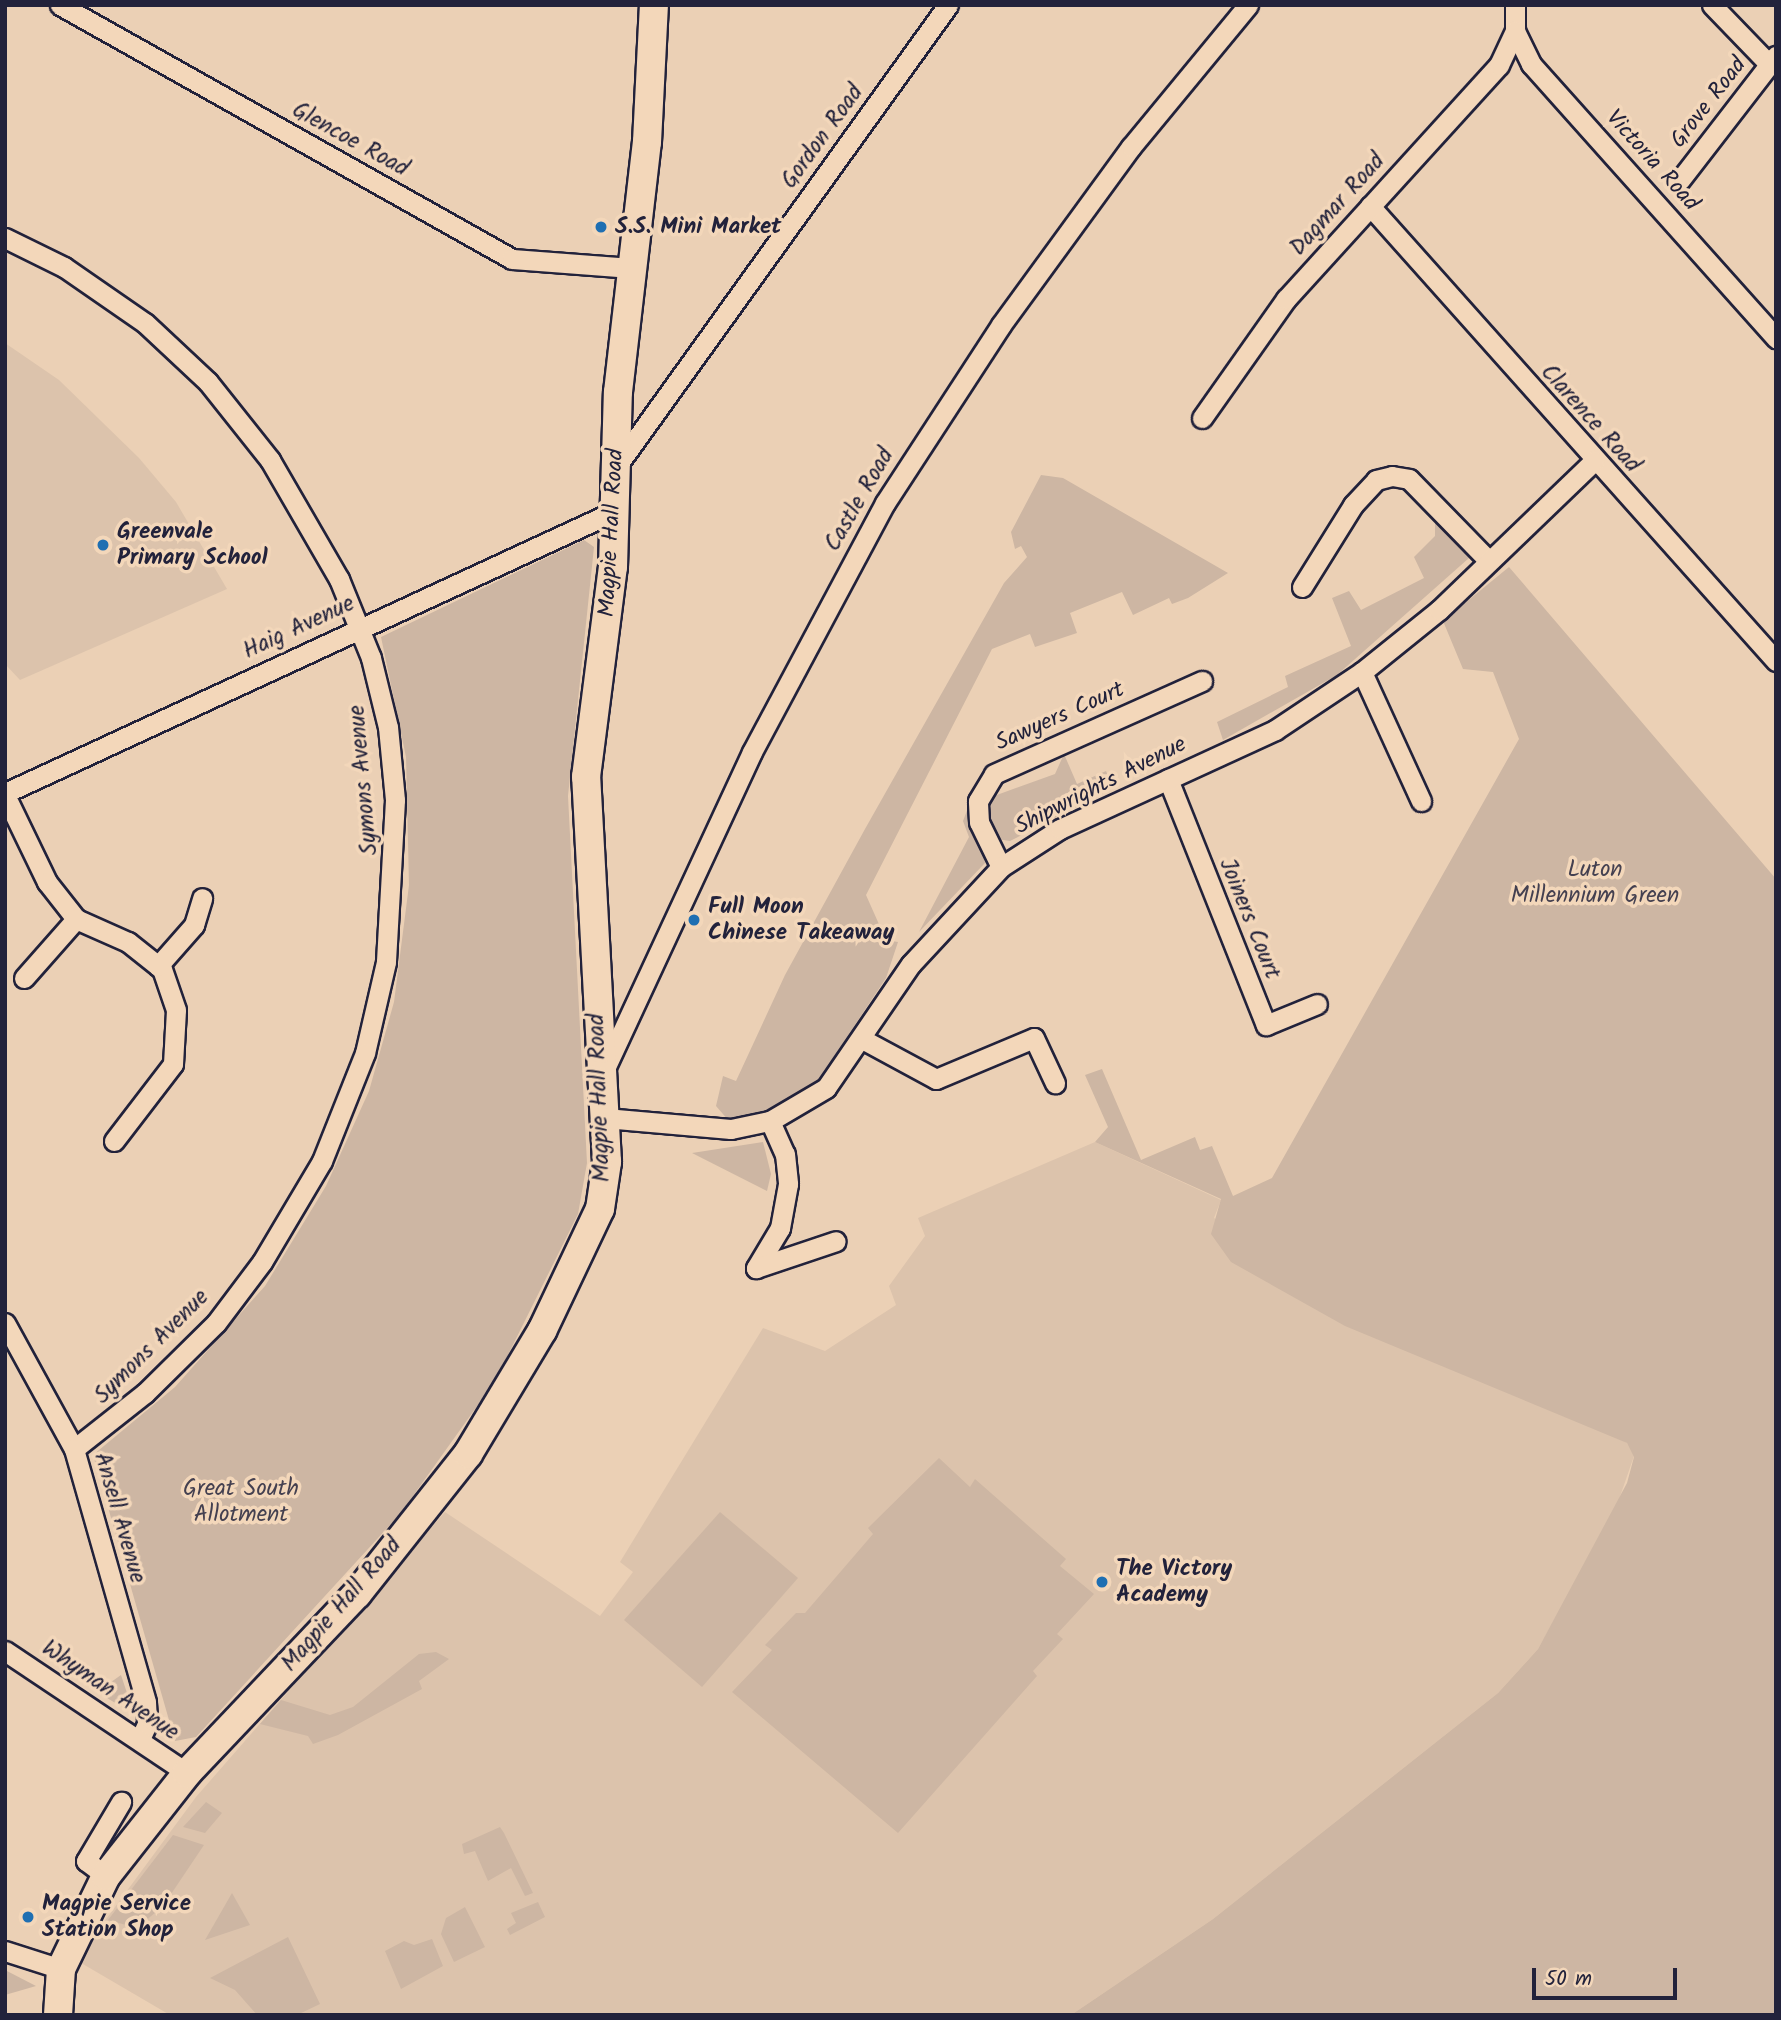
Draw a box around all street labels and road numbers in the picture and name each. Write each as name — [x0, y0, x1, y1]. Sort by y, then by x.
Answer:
street label: Grove Road — [1665, 52, 1753, 154]
street label: Gordon Road — [776, 80, 870, 194]
street label: Glencoe Road — [287, 97, 413, 183]
street label: Victoria Road — [1599, 105, 1705, 217]
street label: Dagmar Road — [1285, 148, 1391, 262]
street label: Clarence Road — [1534, 359, 1646, 479]
street label: Castle Road — [819, 443, 901, 557]
street label: Magpie Hall Road — [594, 448, 630, 618]
street label: Haig Avenue — [239, 590, 359, 666]
street label: Sawyers Court — [991, 676, 1129, 758]
street label: Symons Avenue — [344, 704, 384, 856]
street label: Shipwrights Avenue — [1011, 731, 1191, 841]
street label: Joiners Court — [1212, 855, 1286, 983]
street label: Magpie Hall Road — [583, 1013, 617, 1183]
street label: Symons Avenue — [89, 1284, 215, 1410]
street label: Ansell Avenue — [87, 1450, 151, 1586]
street label: Magpie Hall Road — [276, 1532, 408, 1678]
street label: Whyman Avenue — [36, 1635, 184, 1747]

